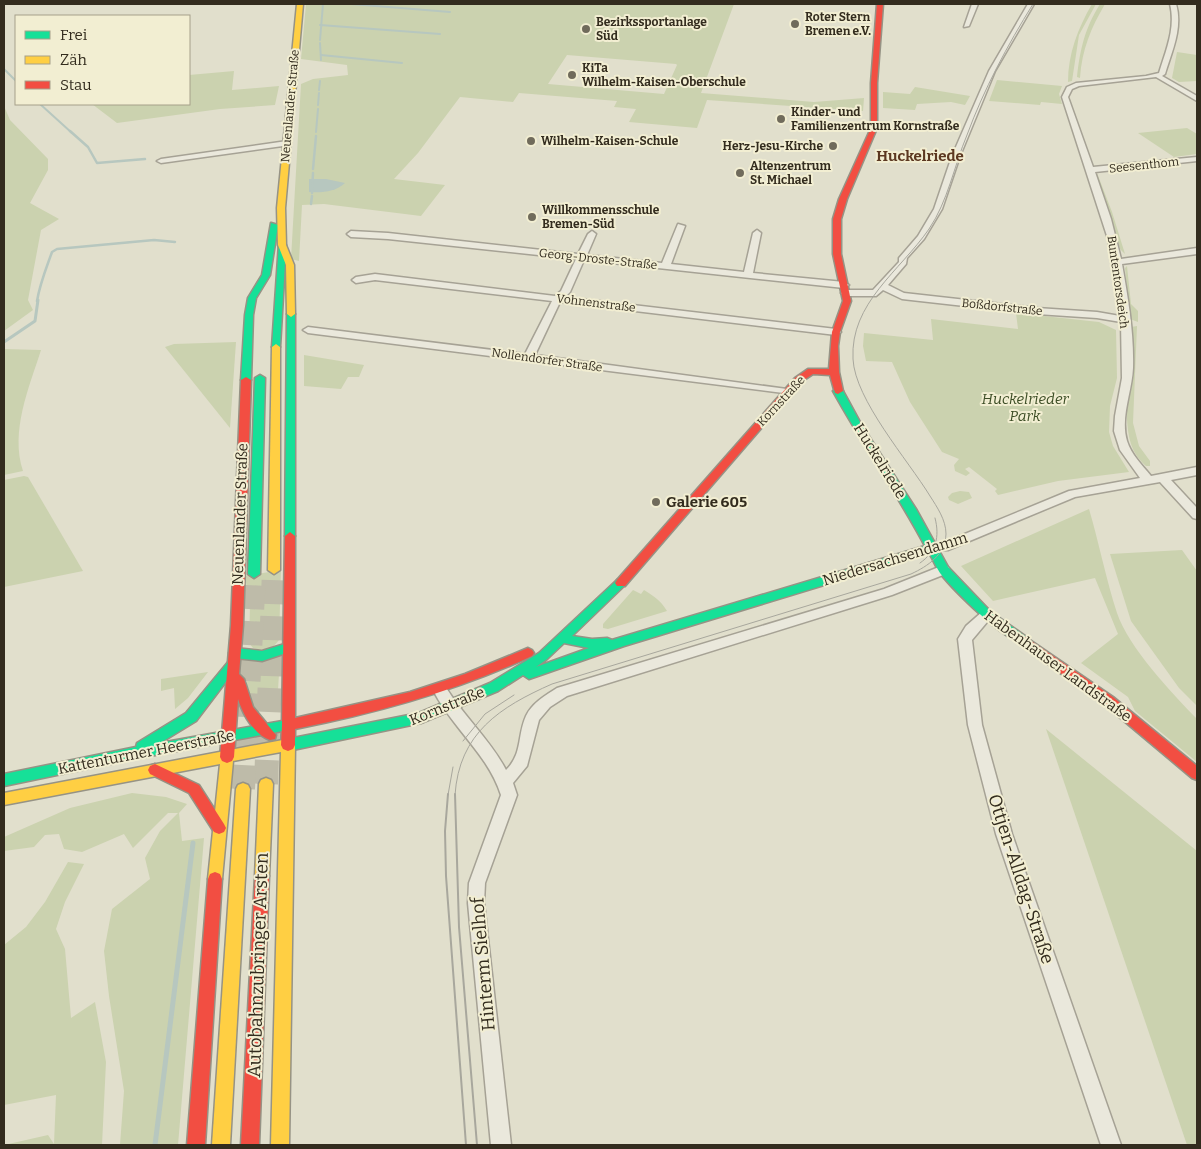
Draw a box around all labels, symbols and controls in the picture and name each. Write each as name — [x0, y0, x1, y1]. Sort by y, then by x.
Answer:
place label: Roter Stern Bremen e.V. — [805, 10, 871, 38]
legend — [15, 15, 190, 105]
place label: Bezirkssportanlage Süd — [596, 15, 707, 43]
marker: Roter Stern Bremen e.V. — [789, 18, 801, 30]
marker: Bezirkssportanlage Süd — [580, 23, 592, 35]
text: Frei — [60, 26, 88, 44]
street label: Neuenlander Straße — [278, 49, 302, 163]
text: Zäh — [60, 51, 87, 69]
place label: KiTa Wilhelm-Kaisen-Oberschule — [582, 61, 746, 89]
marker: KiTa Wilhelm-Kaisen-Oberschule — [566, 69, 578, 81]
text: Stau — [60, 76, 92, 94]
place label: Kinder- und Familienzentrum Kornstraße — [791, 105, 960, 133]
marker: Kinder- und Familienzentrum Kornstraße — [775, 113, 787, 125]
place label: Wilhelm-Kaisen-Schule — [541, 134, 679, 148]
marker: Wilhelm-Kaisen-Schule — [525, 135, 537, 147]
place label: Herz-Jesu-Kirche — [723, 139, 823, 153]
marker: Herz-Jesu-Kirche — [827, 140, 839, 152]
district label: Huckelriede — [876, 147, 964, 165]
street label: Seesenthom — [1108, 154, 1180, 176]
place label: Altenzentrum St. Michael — [750, 159, 831, 187]
marker: Altenzentrum St. Michael — [734, 167, 746, 179]
place label: Willkommensschule Bremen-Süd — [542, 203, 660, 231]
marker: Willkommensschule Bremen-Süd — [526, 211, 538, 223]
street label: Buntentorsdeich — [1105, 235, 1132, 330]
street label: Georg-Droste-Straße — [538, 246, 658, 272]
street label: Vohnenstraße — [556, 291, 636, 315]
street label: Boßdorfstraße — [961, 296, 1043, 318]
street label: Nollendorfer Straße — [491, 345, 603, 375]
street label: Kornstraße — [754, 373, 808, 429]
park label: Huckelrieder Park — [981, 390, 1069, 425]
street label: Huckelriede — [850, 420, 910, 502]
street label: Neuenlander Straße — [229, 443, 251, 585]
place label: Galerie 605 — [666, 493, 747, 511]
marker: Galerie 605 — [650, 496, 662, 508]
street label: Niedersachsendamm — [820, 528, 970, 590]
street label: Habenhauser Landstraße — [981, 607, 1135, 725]
street label: Kornstraße — [407, 683, 487, 729]
street label: Kattenturmer Heerstraße — [56, 726, 236, 778]
street label: Ottjen-Alldag-Straße — [983, 791, 1059, 967]
street label: Autobahnzubringer Arsten — [243, 852, 273, 1078]
street label: Hinterm Sielhof — [466, 895, 500, 1032]

